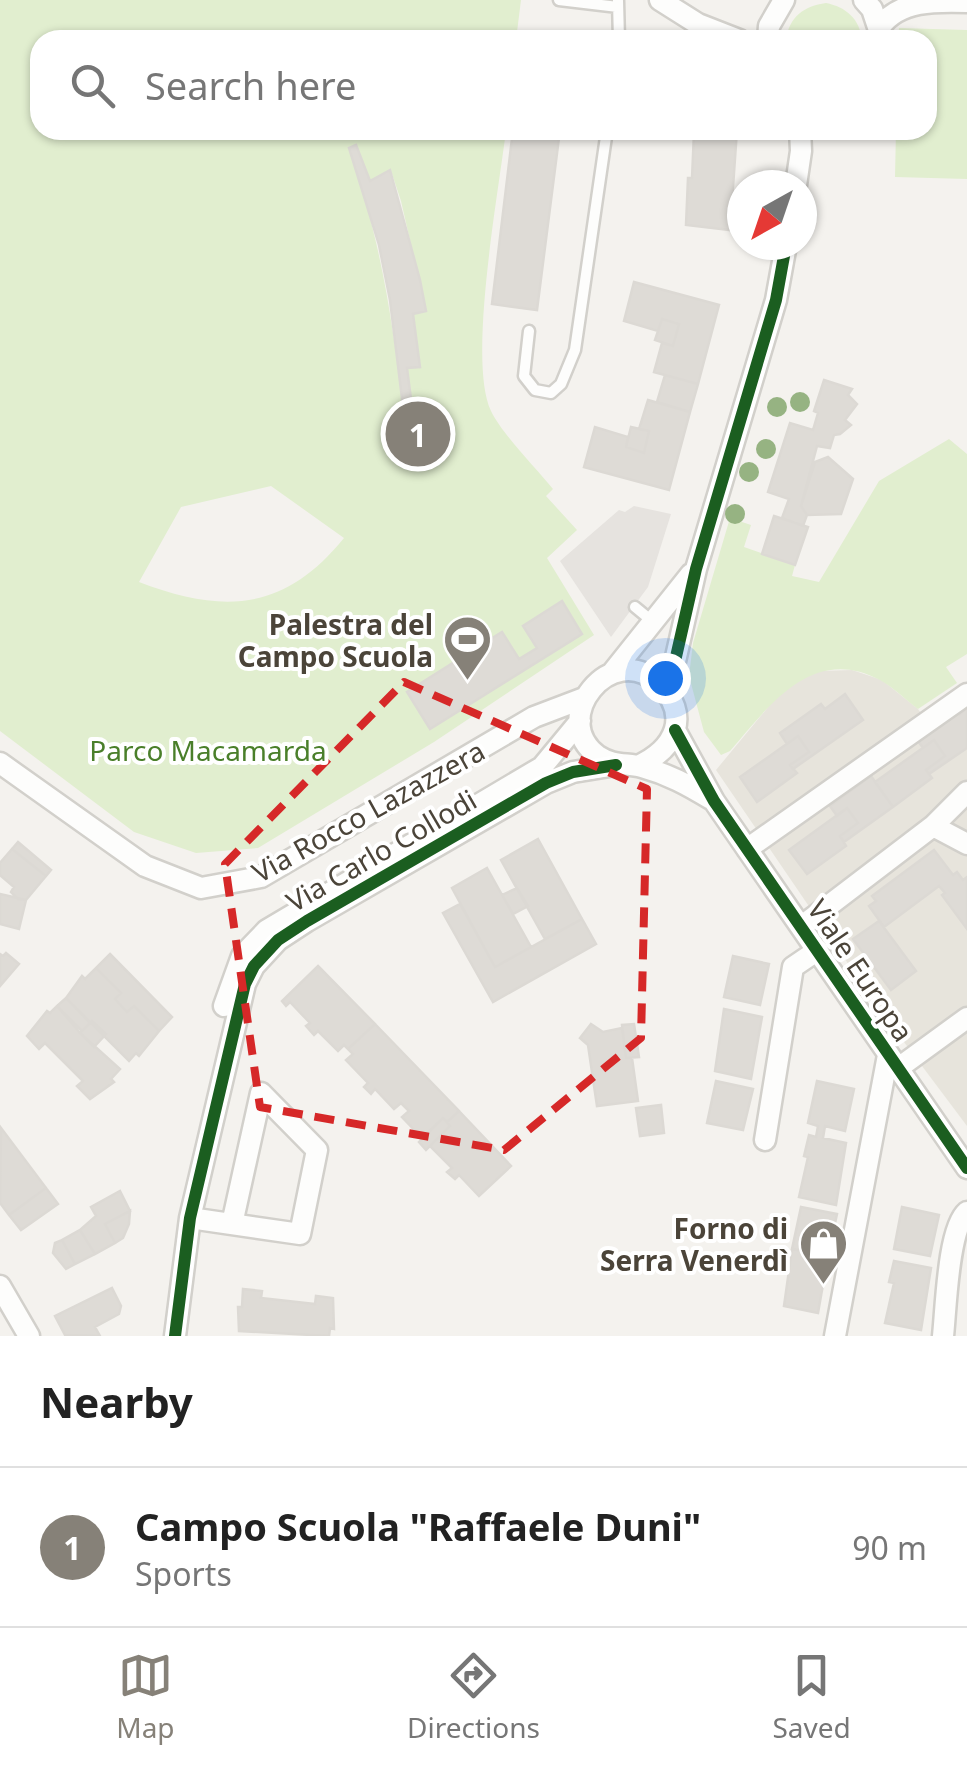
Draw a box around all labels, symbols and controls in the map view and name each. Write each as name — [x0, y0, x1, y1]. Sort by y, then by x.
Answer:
search box — [30, 30, 937, 140]
icon: search — [65, 58, 120, 113]
text: Search here — [145, 59, 356, 111]
north arrow — [727, 170, 817, 260]
pin: 1 — [386, 396, 450, 472]
place label: Palestra del Campo Scuola — [238, 605, 433, 675]
sports icon: Palestra del Campo Scuola — [442, 614, 494, 682]
your location — [640, 653, 691, 704]
park label: Parco Macamarda — [89, 731, 327, 769]
street label: Via Rocco Lazazzera — [245, 731, 491, 891]
street label: Via Carlo Collodi — [279, 780, 483, 920]
street label: Viale Europa — [799, 891, 923, 1049]
place label: Forno di Serra Venerdì — [600, 1209, 788, 1279]
shop icon: Forno di Serra Venerdì — [797, 1218, 849, 1286]
text: Nearby — [40, 1373, 193, 1430]
text: Campo Scuola "Raffaele Duni" — [135, 1500, 701, 1552]
text: 1 — [63, 1526, 82, 1569]
text: 90 m — [852, 1526, 927, 1569]
text: Sports — [135, 1552, 232, 1595]
tab: Map — [116, 1648, 175, 1746]
tab: Directions — [407, 1648, 540, 1746]
tab: Saved — [772, 1648, 851, 1746]

